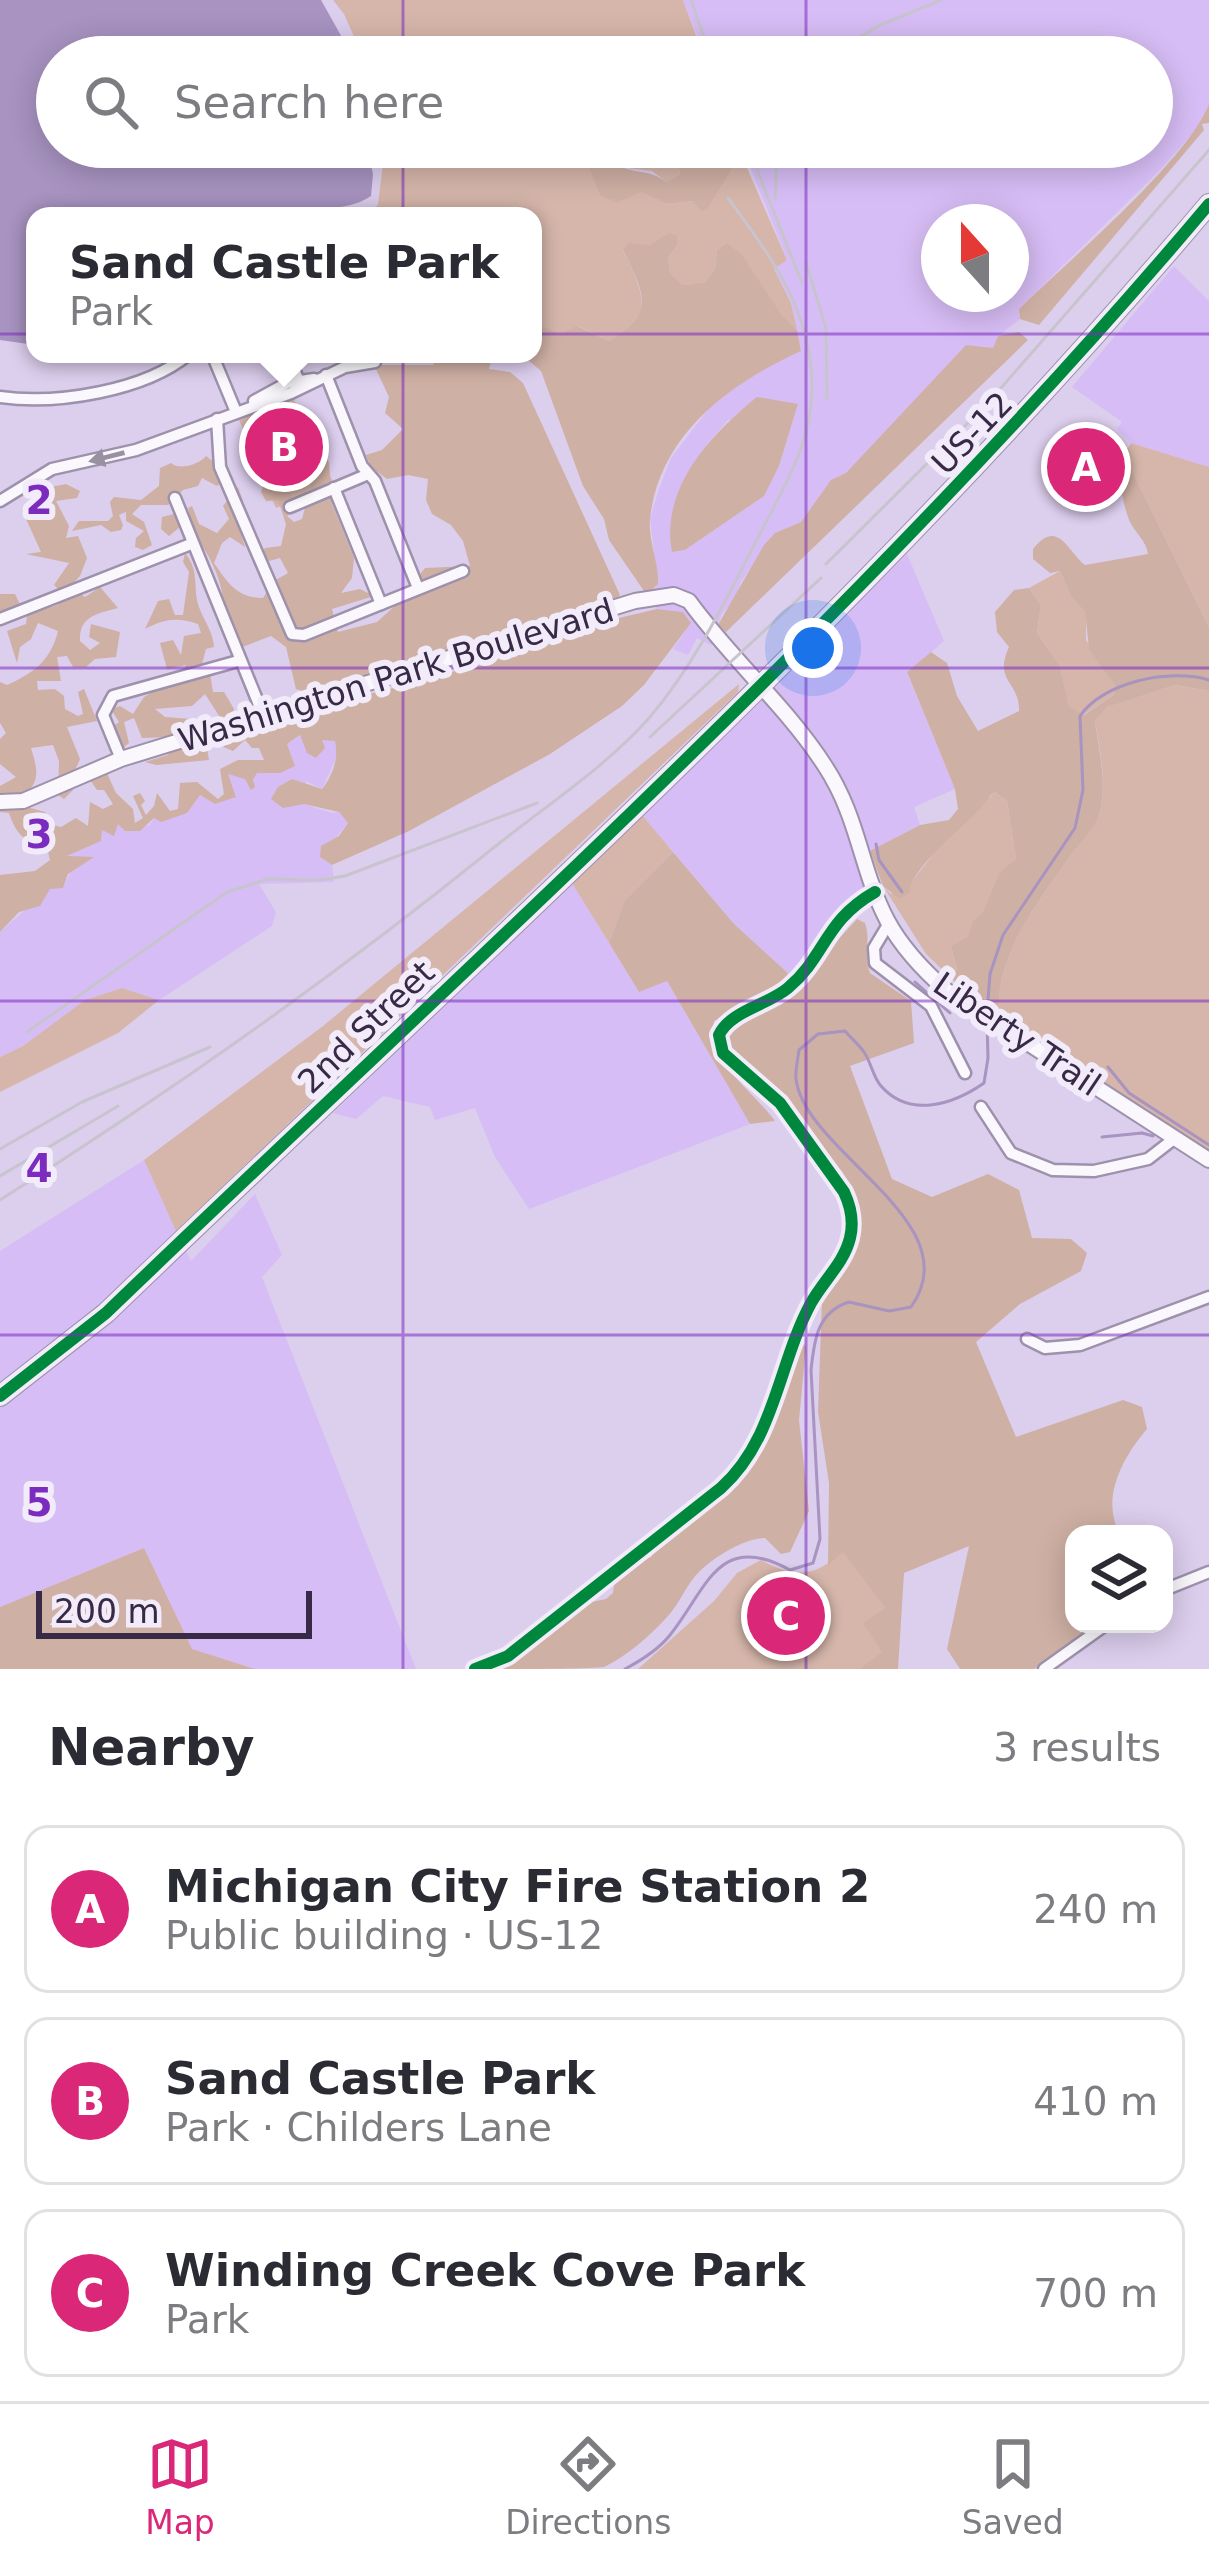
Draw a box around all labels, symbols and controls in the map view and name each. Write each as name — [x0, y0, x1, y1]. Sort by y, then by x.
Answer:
search box — [36, 36, 1173, 168]
icon: search — [78, 69, 144, 135]
text: Search here — [174, 76, 444, 129]
north arrow — [921, 204, 1029, 312]
popup — [26, 207, 542, 363]
text: Sand Castle Park — [69, 236, 499, 289]
text: Park — [69, 289, 153, 334]
street label: US-12 — [924, 384, 1020, 482]
pin: B — [245, 402, 323, 492]
pin: A — [1047, 422, 1125, 512]
one-way arrow — [88, 449, 125, 468]
text: 2 — [25, 478, 53, 523]
street label: Washington Park Boulevard — [174, 590, 618, 760]
your location — [783, 618, 843, 678]
text: 3 — [25, 812, 53, 857]
street label: 2nd Street — [290, 953, 442, 1101]
street label: Liberty Trail — [926, 964, 1108, 1104]
text: 4 — [25, 1146, 53, 1191]
text: 5 — [25, 1480, 53, 1525]
map controls — [1065, 1525, 1173, 1633]
button: layers — [1065, 1525, 1173, 1633]
pin: C — [747, 1571, 825, 1661]
scale bar — [36, 1585, 312, 1638]
text: 200 m — [54, 1592, 160, 1631]
text: Nearby — [48, 1718, 255, 1777]
text: 3 results — [993, 1725, 1161, 1770]
text: Michigan City Fire Station 2 — [165, 1860, 870, 1913]
text: A — [75, 1887, 105, 1932]
text: 240 m — [1033, 1887, 1158, 1932]
text: Public building · US-12 — [165, 1913, 603, 1958]
text: Sand Castle Park — [165, 2052, 595, 2105]
text: B — [75, 2079, 105, 2124]
text: 410 m — [1033, 2079, 1158, 2124]
text: Park · Childers Lane — [165, 2105, 552, 2150]
text: Winding Creek Cove Park — [165, 2244, 805, 2297]
text: C — [76, 2271, 104, 2316]
text: 700 m — [1033, 2271, 1158, 2316]
text: Park — [165, 2297, 249, 2342]
tab: Map — [145, 2431, 215, 2542]
tab: Directions — [505, 2431, 671, 2542]
tab: Saved — [962, 2431, 1064, 2542]

